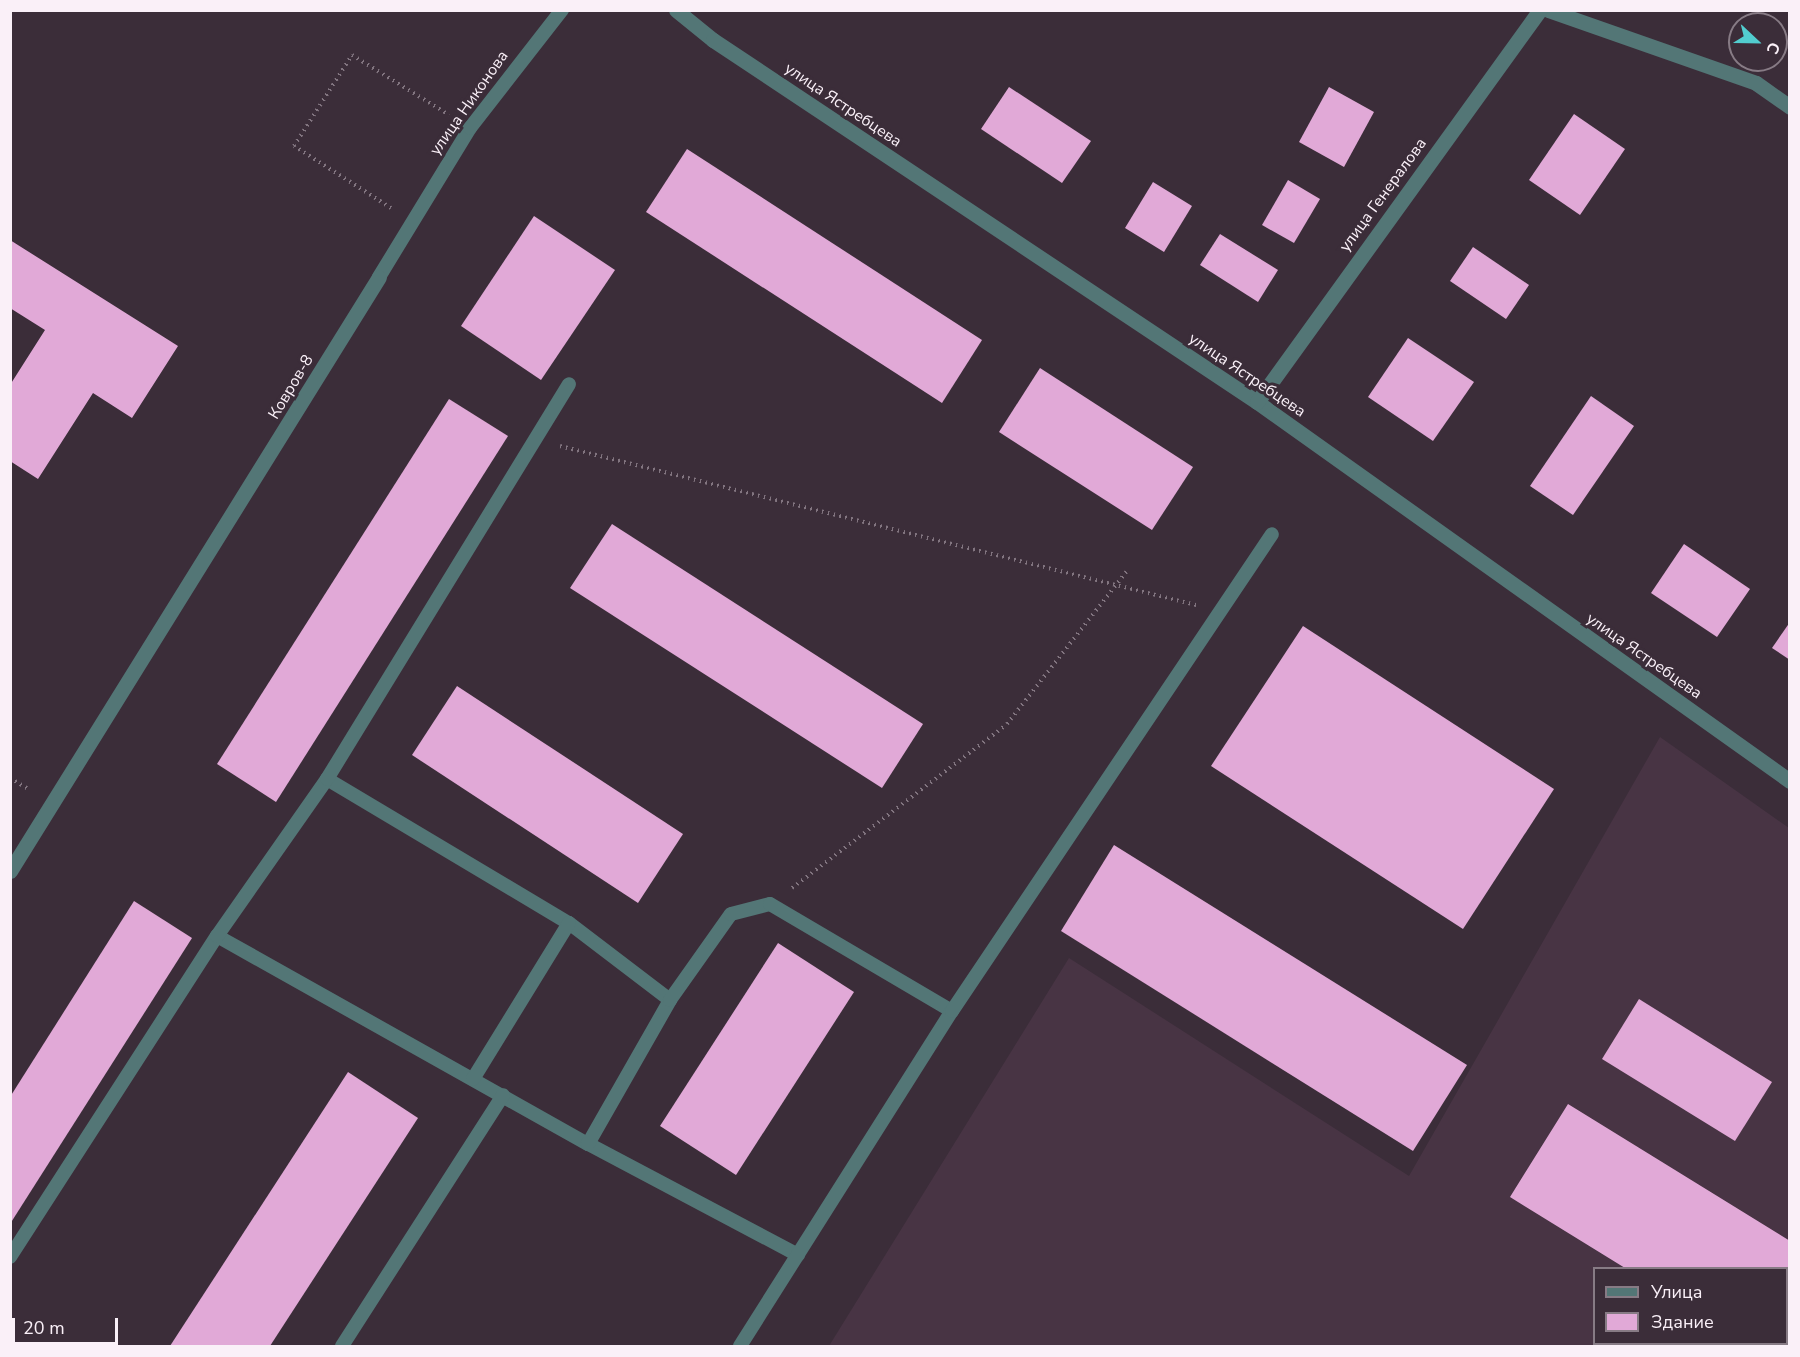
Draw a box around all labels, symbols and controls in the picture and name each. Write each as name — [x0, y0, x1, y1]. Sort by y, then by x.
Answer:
north arrow — [1728, 12, 1788, 72]
text: С — [1761, 39, 1785, 57]
street label: улица Никонова — [426, 47, 512, 159]
street label: улица Ястребцева — [781, 59, 905, 151]
street label: улица Генералова — [1335, 134, 1431, 256]
street label: улица Ястребцева — [1185, 329, 1309, 421]
street label: Ковров-8 — [264, 351, 318, 423]
street label: улица Ястребцева — [1582, 609, 1706, 703]
legend — [1593, 1267, 1788, 1345]
text: Улица — [1651, 1280, 1702, 1304]
scale bar — [15, 1306, 122, 1344]
text: Здание — [1651, 1310, 1714, 1334]
text: 20 m — [23, 1316, 65, 1340]

